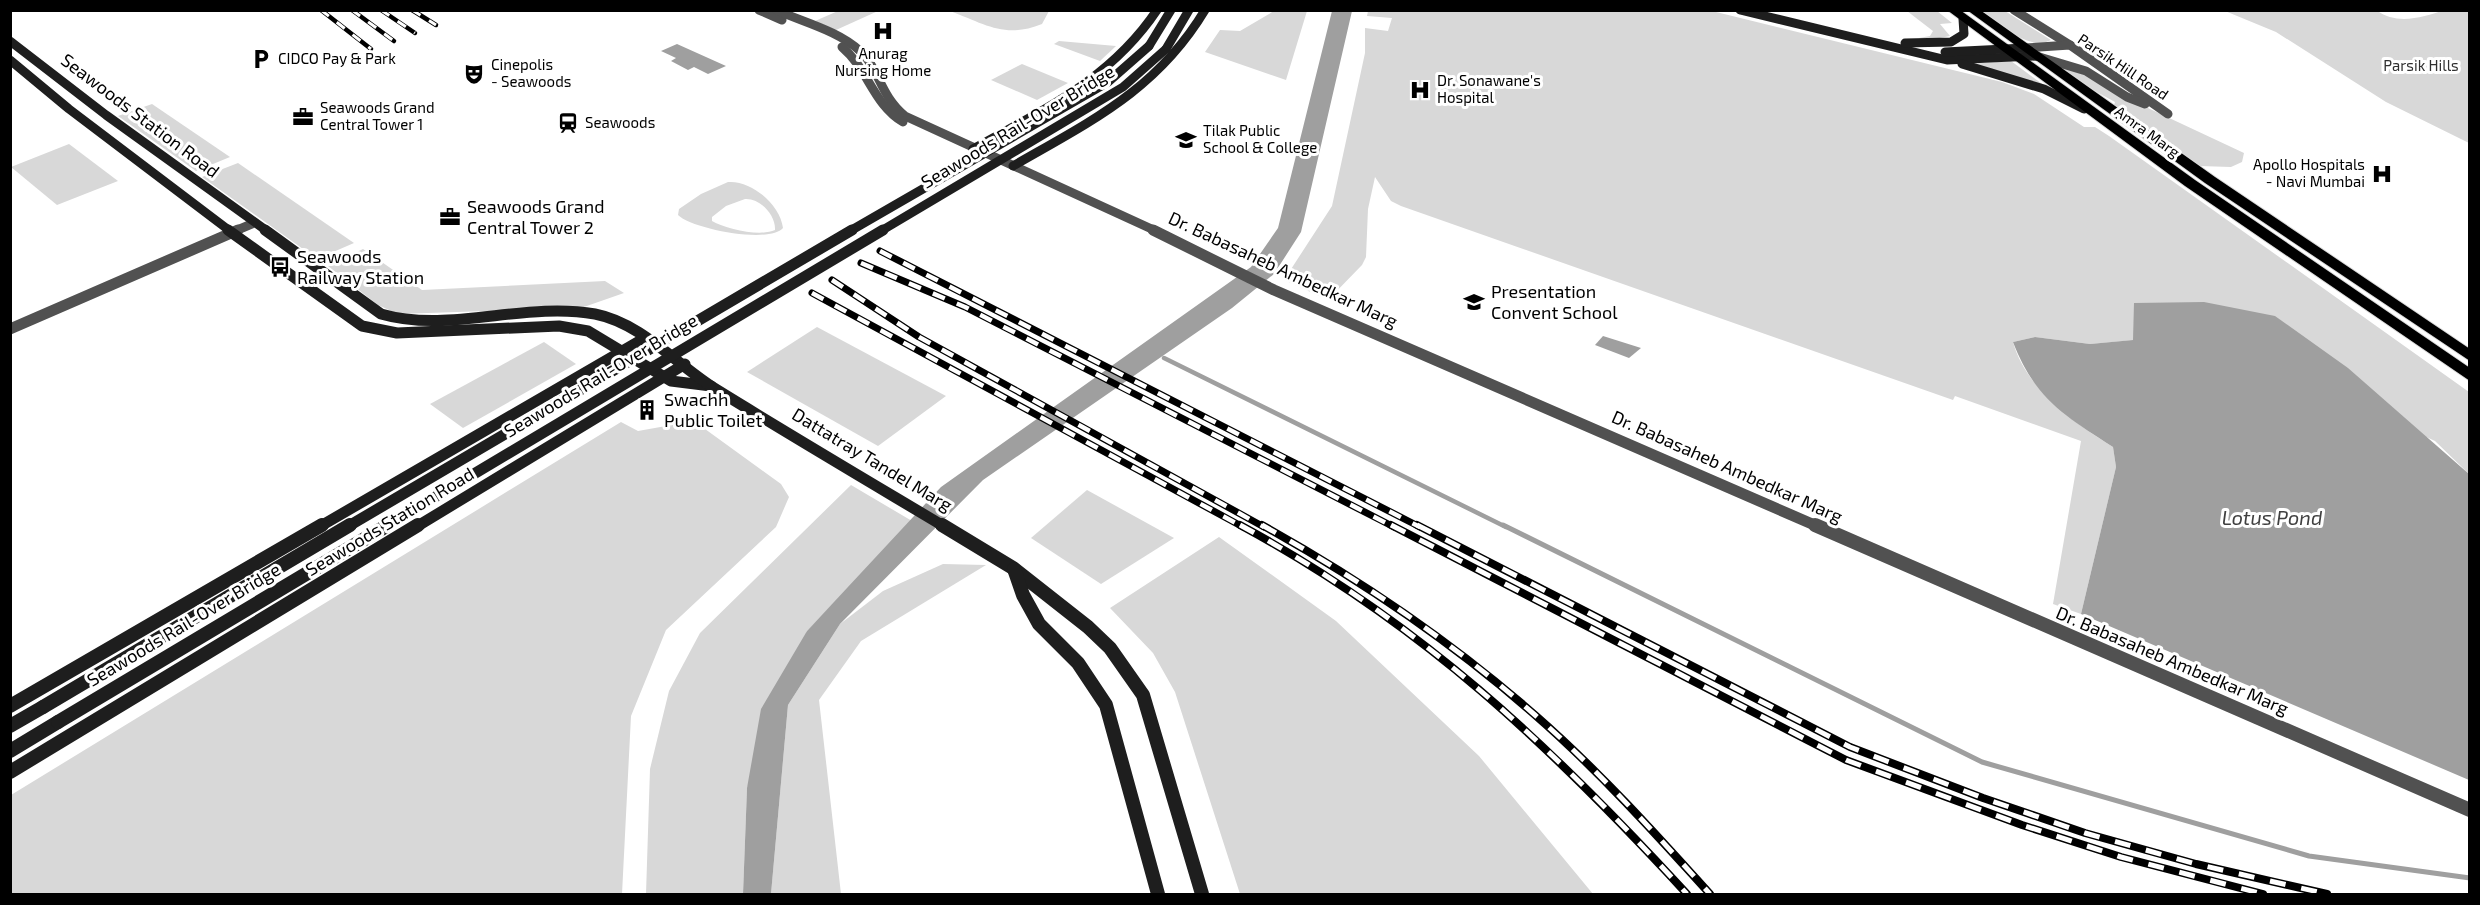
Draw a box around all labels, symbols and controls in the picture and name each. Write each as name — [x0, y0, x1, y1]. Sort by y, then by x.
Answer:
hospital icon: Anurag Nursing Home — [871, 19, 895, 43]
street label: Parsik Hill Road — [2075, 29, 2172, 103]
place label: Anurag Nursing Home — [835, 44, 931, 79]
parking icon: CIDCO Pay & Park — [249, 47, 273, 71]
street label: Seawoods Station Road — [57, 48, 224, 182]
place label: CIDCO Pay & Park — [278, 49, 396, 67]
place label: Cinepolis - Seawoods — [491, 55, 571, 90]
park label: Parsik Hills — [2383, 56, 2459, 74]
street label: Seawoods Rail-Over Bridge — [917, 60, 1118, 193]
theatre icon: Cinepolis - Seawoods — [462, 62, 486, 86]
place label: Dr. Sonawane's Hospital — [1437, 71, 1541, 106]
hospital icon: Dr. Sonawane's Hospital — [1408, 78, 1432, 102]
place label: Seawoods Grand Central Tower 1 — [320, 98, 435, 133]
street label: Amra Marg — [2112, 102, 2184, 161]
office icon: Seawoods Grand Central Tower 1 — [291, 105, 315, 129]
station icon: Seawoods — [556, 111, 580, 135]
place label: Seawoods — [585, 113, 655, 131]
place label: Tilak Public School & College — [1203, 121, 1317, 156]
school or university icon: Tilak Public School & College — [1174, 128, 1198, 152]
place label: Apollo Hospitals - Navi Mumbai — [2253, 155, 2365, 190]
hospital icon: Apollo Hospitals - Navi Mumbai — [2370, 162, 2394, 186]
place label: Seawoods Grand Central Tower 2 — [467, 195, 605, 238]
office icon: Seawoods Grand Central Tower 2 — [438, 205, 462, 229]
street label: Dr. Babasaheb Ambedkar Marg — [1165, 206, 1402, 332]
place label: Seawoods Railway Station — [297, 245, 424, 288]
bus stop icon: Seawoods Railway Station — [268, 255, 292, 279]
place label: Presentation Convent School — [1491, 280, 1618, 323]
school or university icon: Presentation Convent School — [1462, 290, 1486, 314]
street label: Seawoods Rail-Over Bridge — [500, 309, 701, 442]
place label: Swachh Public Toilet — [664, 388, 762, 431]
building icon: Swachh Public Toilet — [635, 398, 659, 422]
street label: Dattatray Tandel Marg — [788, 403, 957, 516]
street label: Dr. Babasaheb Ambedkar Marg — [1609, 405, 1846, 527]
street label: Seawoods Station Road — [301, 462, 478, 580]
water label: Lotus Pond — [2222, 505, 2323, 529]
street label: Seawoods Rail-Over Bridge — [83, 558, 284, 691]
street label: Dr. Babasaheb Ambedkar Marg — [2053, 601, 2292, 719]

